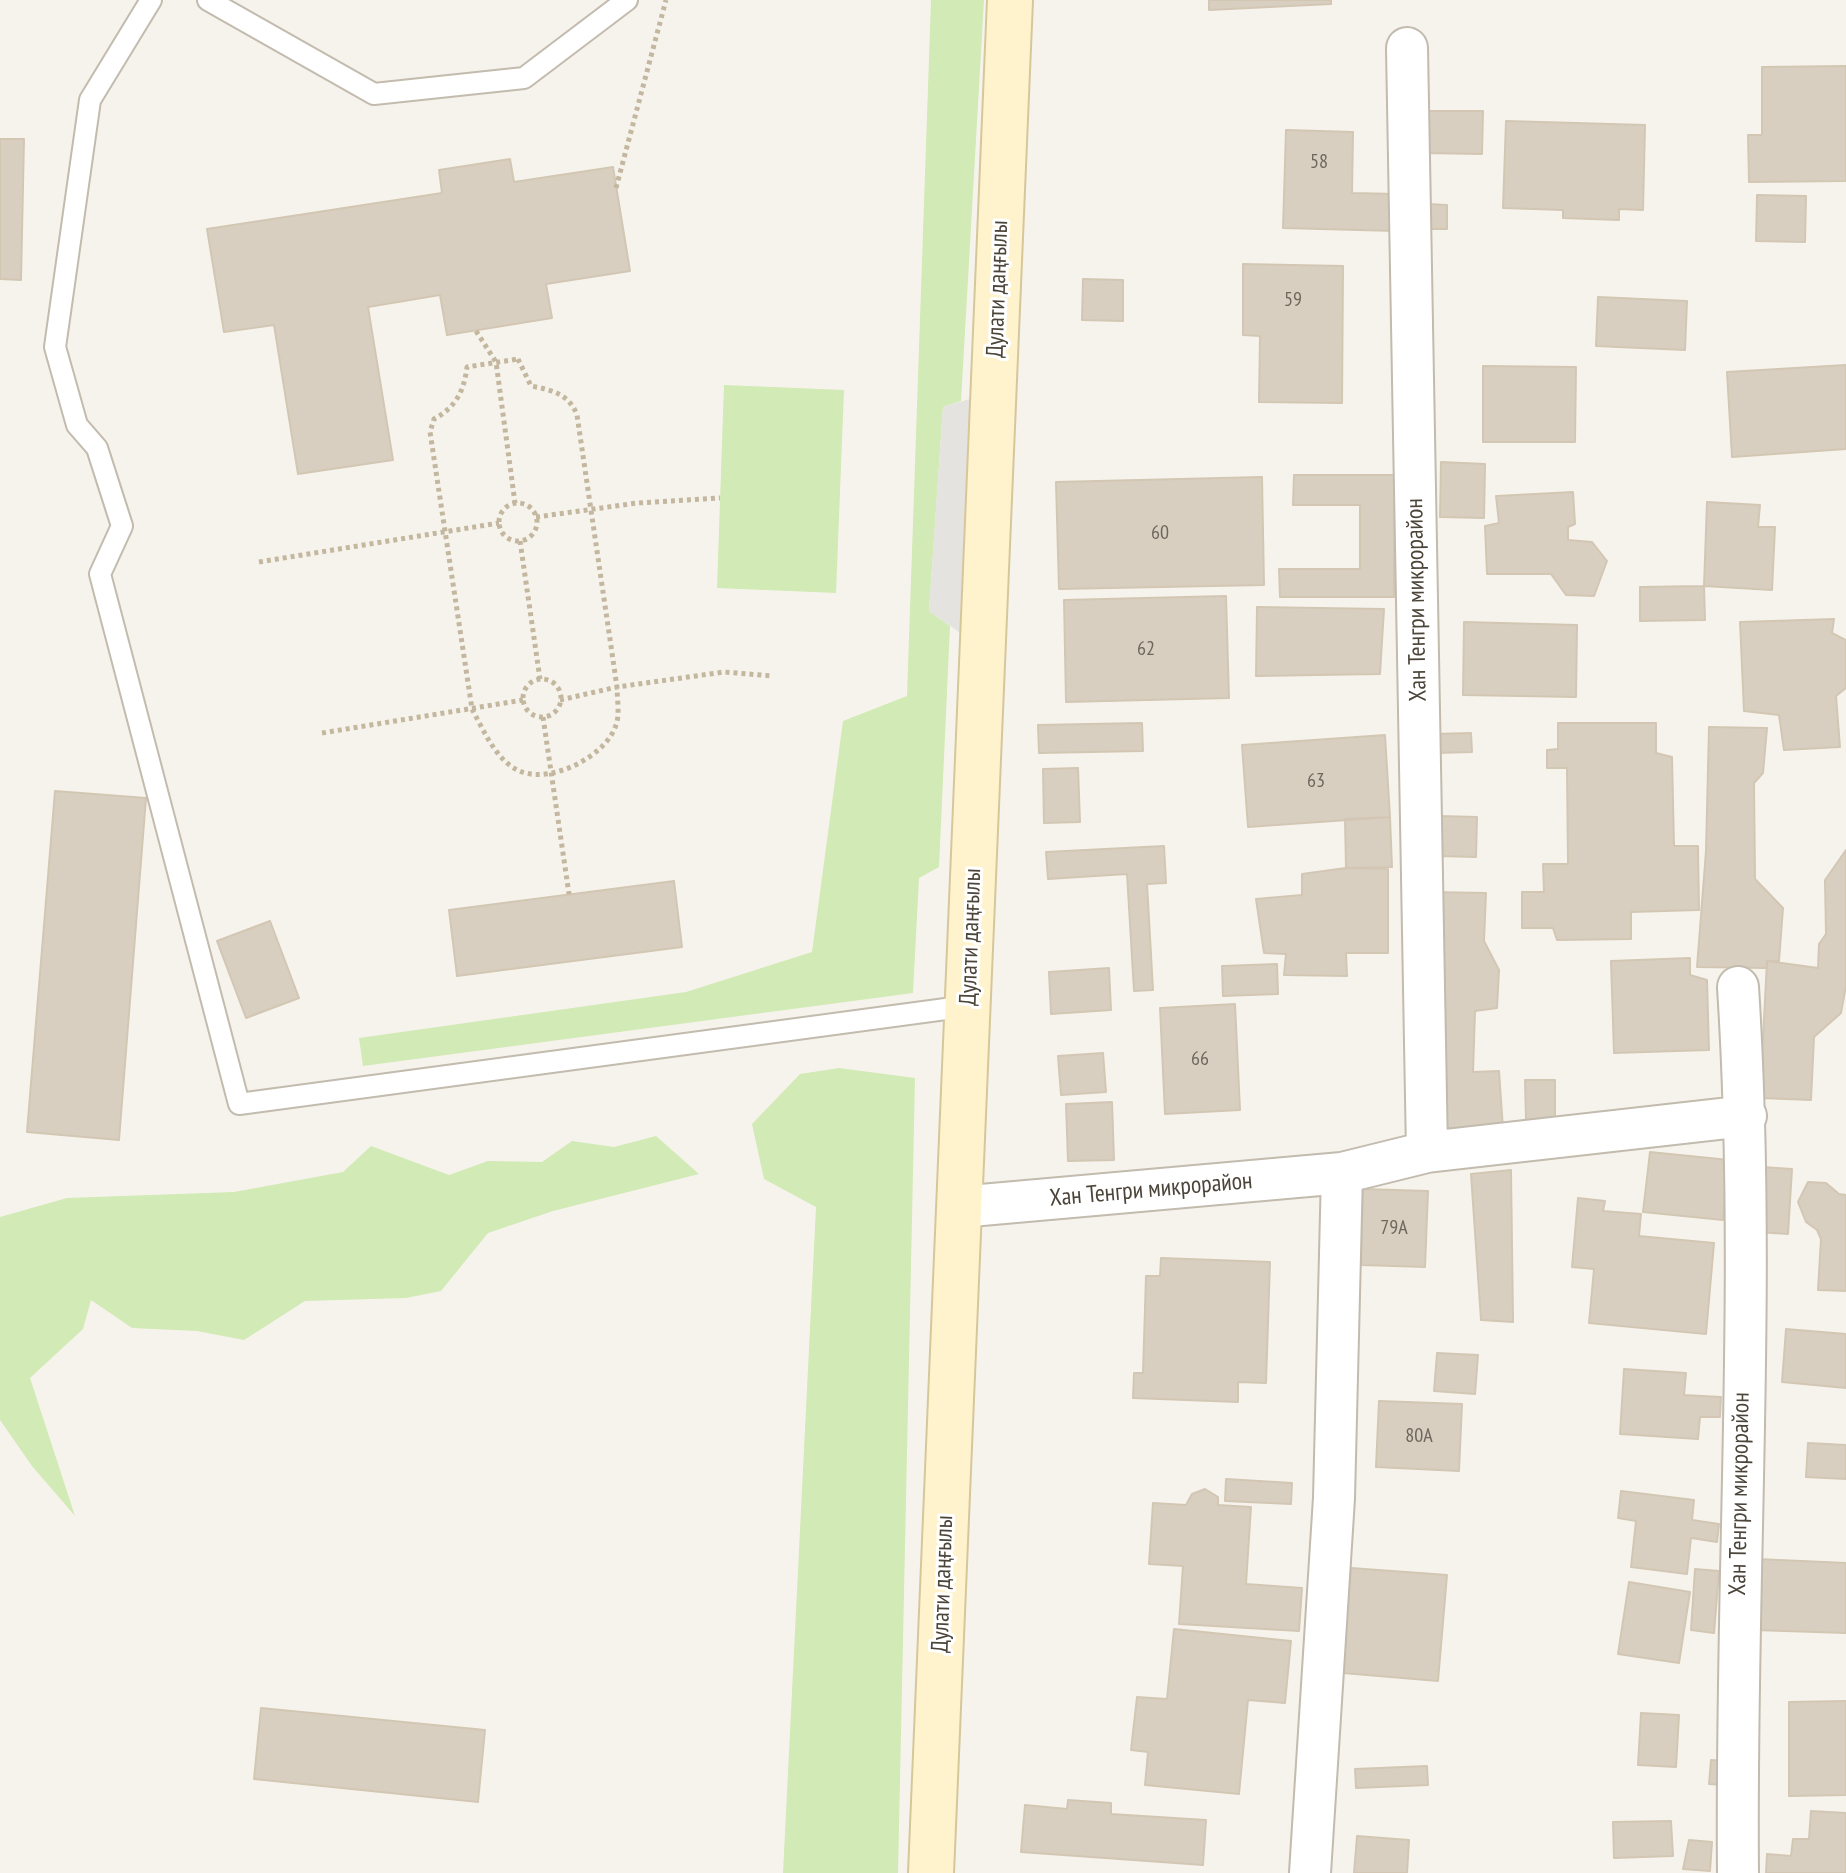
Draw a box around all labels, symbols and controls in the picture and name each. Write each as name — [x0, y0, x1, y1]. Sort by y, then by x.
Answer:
house number: 58 — [1310, 150, 1328, 174]
street label: Дулати даңғылы — [981, 220, 1015, 358]
house number: 59 — [1284, 288, 1302, 312]
street label: Хан Тенгри микрорайон — [1401, 498, 1433, 702]
house number: 60 — [1151, 521, 1169, 545]
house number: 62 — [1137, 637, 1155, 661]
house number: 63 — [1307, 769, 1325, 793]
street label: Дулати даңғылы — [954, 868, 988, 1006]
house number: 66 — [1191, 1047, 1209, 1071]
street label: Хан Тенгри микрорайон — [1048, 1167, 1254, 1213]
house number: 79А — [1380, 1216, 1408, 1240]
street label: Хан Тенгри микрорайон — [1724, 1392, 1756, 1596]
house number: 80А — [1405, 1424, 1433, 1448]
street label: Дулати даңғылы — [926, 1515, 960, 1653]

